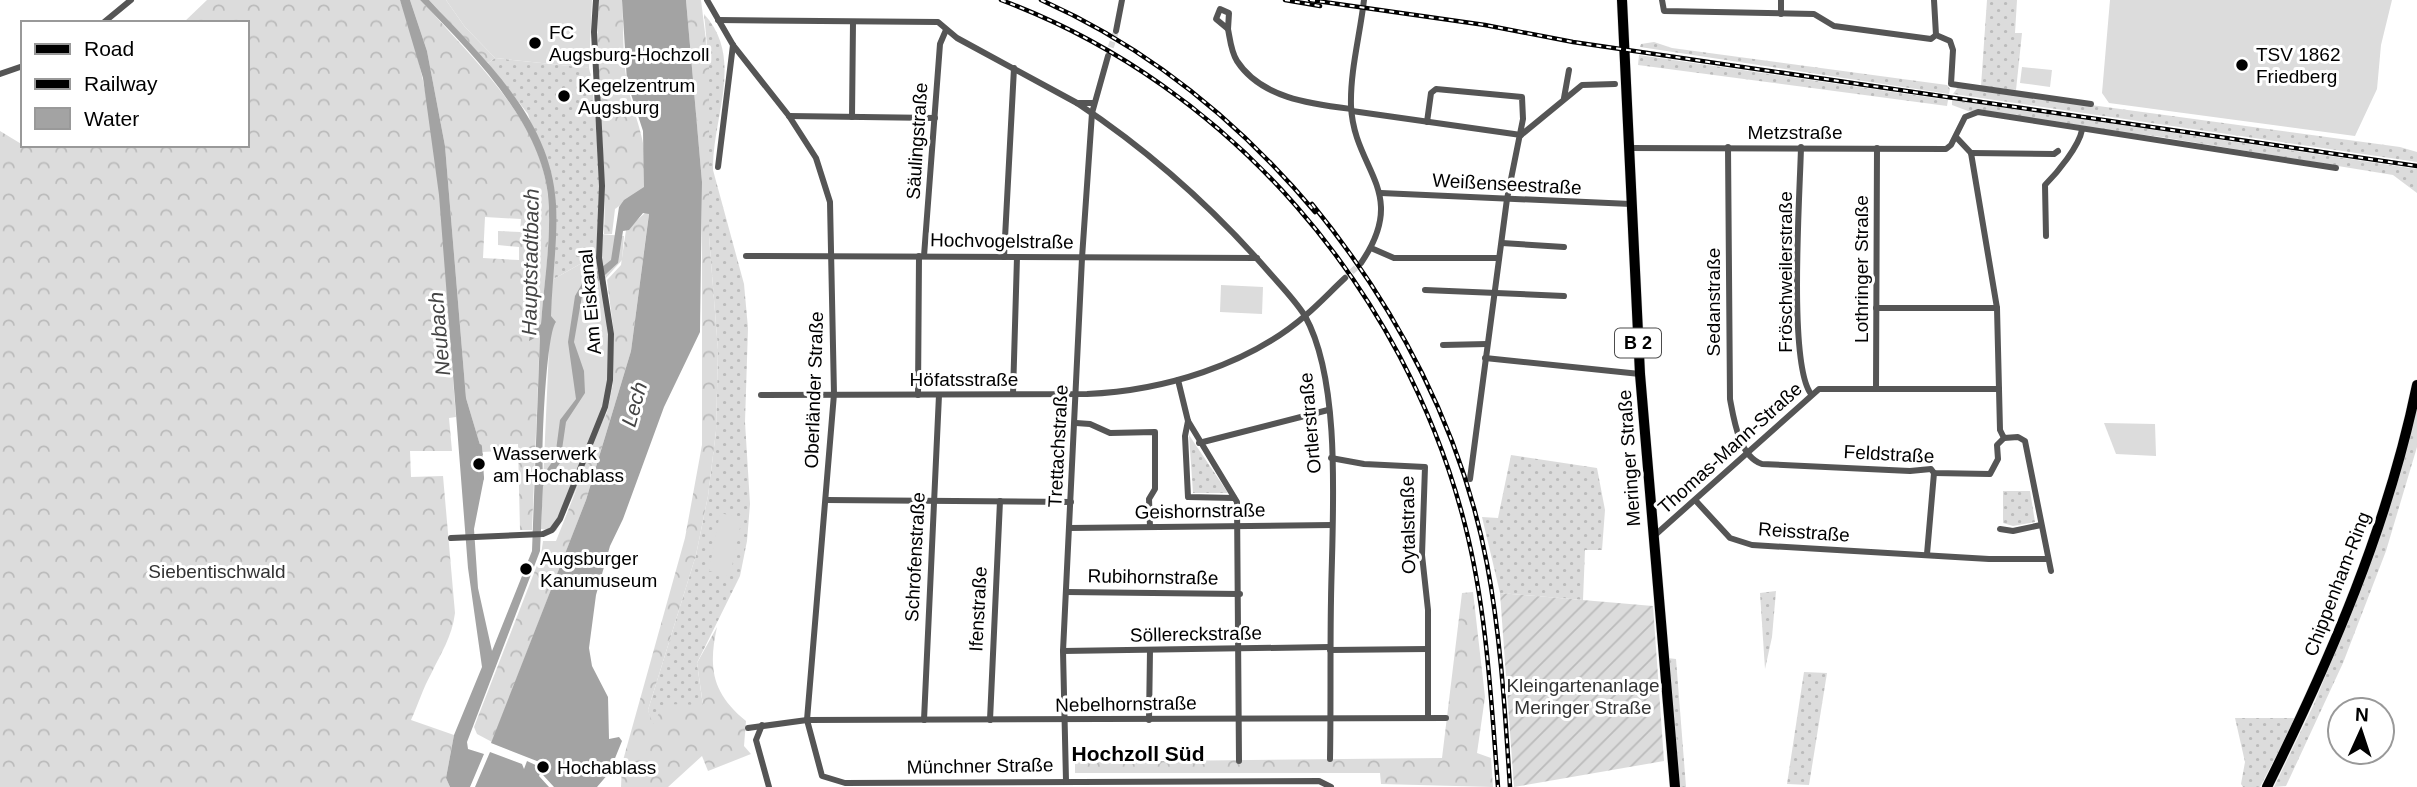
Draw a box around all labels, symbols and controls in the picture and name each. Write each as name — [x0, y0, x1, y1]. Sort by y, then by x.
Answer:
legend — [21, 21, 248, 147]
place label: FC Augsburg-Hochzoll — [549, 22, 710, 65]
marker: FC Augsburg-Hochzoll — [527, 35, 543, 51]
text: Road — [84, 37, 134, 60]
place label: TSV 1862 Friedberg — [2256, 44, 2341, 87]
marker: TSV 1862 Friedberg — [2234, 57, 2250, 73]
text: Railway — [84, 72, 158, 95]
place label: Kegelzentrum Augsburg — [578, 75, 695, 118]
street label: Säulingstraße — [902, 82, 932, 200]
marker: Kegelzentrum Augsburg — [556, 88, 572, 104]
text: Water — [84, 107, 139, 130]
street label: Metzstraße — [1747, 122, 1843, 143]
street label: Weißenseestraße — [1432, 170, 1582, 198]
water label: Hauptstadtbach — [517, 188, 543, 336]
street label: Fröschweilerstraße — [1775, 191, 1796, 353]
street label: Lothringer Straße — [1851, 195, 1872, 343]
street label: Hochvogelstraße — [930, 229, 1074, 253]
street label: Am Eiskanal — [575, 248, 605, 356]
street label: Sedanstraße — [1703, 248, 1724, 356]
water label: Neubach — [424, 291, 454, 377]
street label: Oberländer Straße — [801, 311, 827, 469]
road number: B 2 — [1615, 328, 1661, 358]
street label: Höfatsstraße — [910, 369, 1018, 390]
street label: Ortlerstraße — [1295, 372, 1325, 474]
street label: Thomas-Mann-Straße — [1654, 378, 1806, 518]
water label: Lech — [617, 379, 651, 429]
street label: Trettachstraße — [1044, 384, 1072, 508]
street label: Meringer Straße — [1614, 389, 1644, 527]
street label: Feldstraße — [1843, 441, 1935, 467]
place label: Wasserwerk am Hochablass — [493, 443, 624, 486]
marker: Wasserwerk am Hochablass — [471, 456, 487, 472]
street label: Oytalstraße — [1397, 476, 1419, 574]
street label: Schrofenstraße — [901, 492, 929, 622]
street label: Geishornstraße — [1134, 499, 1266, 523]
street label: Chippenham-Ring — [2300, 509, 2374, 659]
street label: Reisstraße — [1757, 518, 1851, 546]
place label: Augsburger Kanumuseum — [540, 548, 657, 591]
park label: Siebentischwald — [148, 561, 286, 582]
marker: Augsburger Kanumuseum — [518, 561, 534, 577]
street label: Rubihornstraße — [1087, 565, 1219, 589]
street label: Ifenstraße — [965, 566, 991, 652]
street label: Söllereckstraße — [1130, 622, 1262, 646]
park label: Kleingartenanlage Meringer Straße — [1506, 675, 1660, 718]
street label: Nebelhornstraße — [1055, 692, 1197, 716]
north arrow — [2326, 696, 2396, 766]
text: N — [2354, 704, 2369, 725]
district label: Hochzoll Süd — [1072, 742, 1205, 765]
street label: Münchner Straße — [906, 754, 1054, 778]
place label: Hochablass — [557, 757, 656, 778]
marker: Hochablass — [535, 759, 551, 775]

